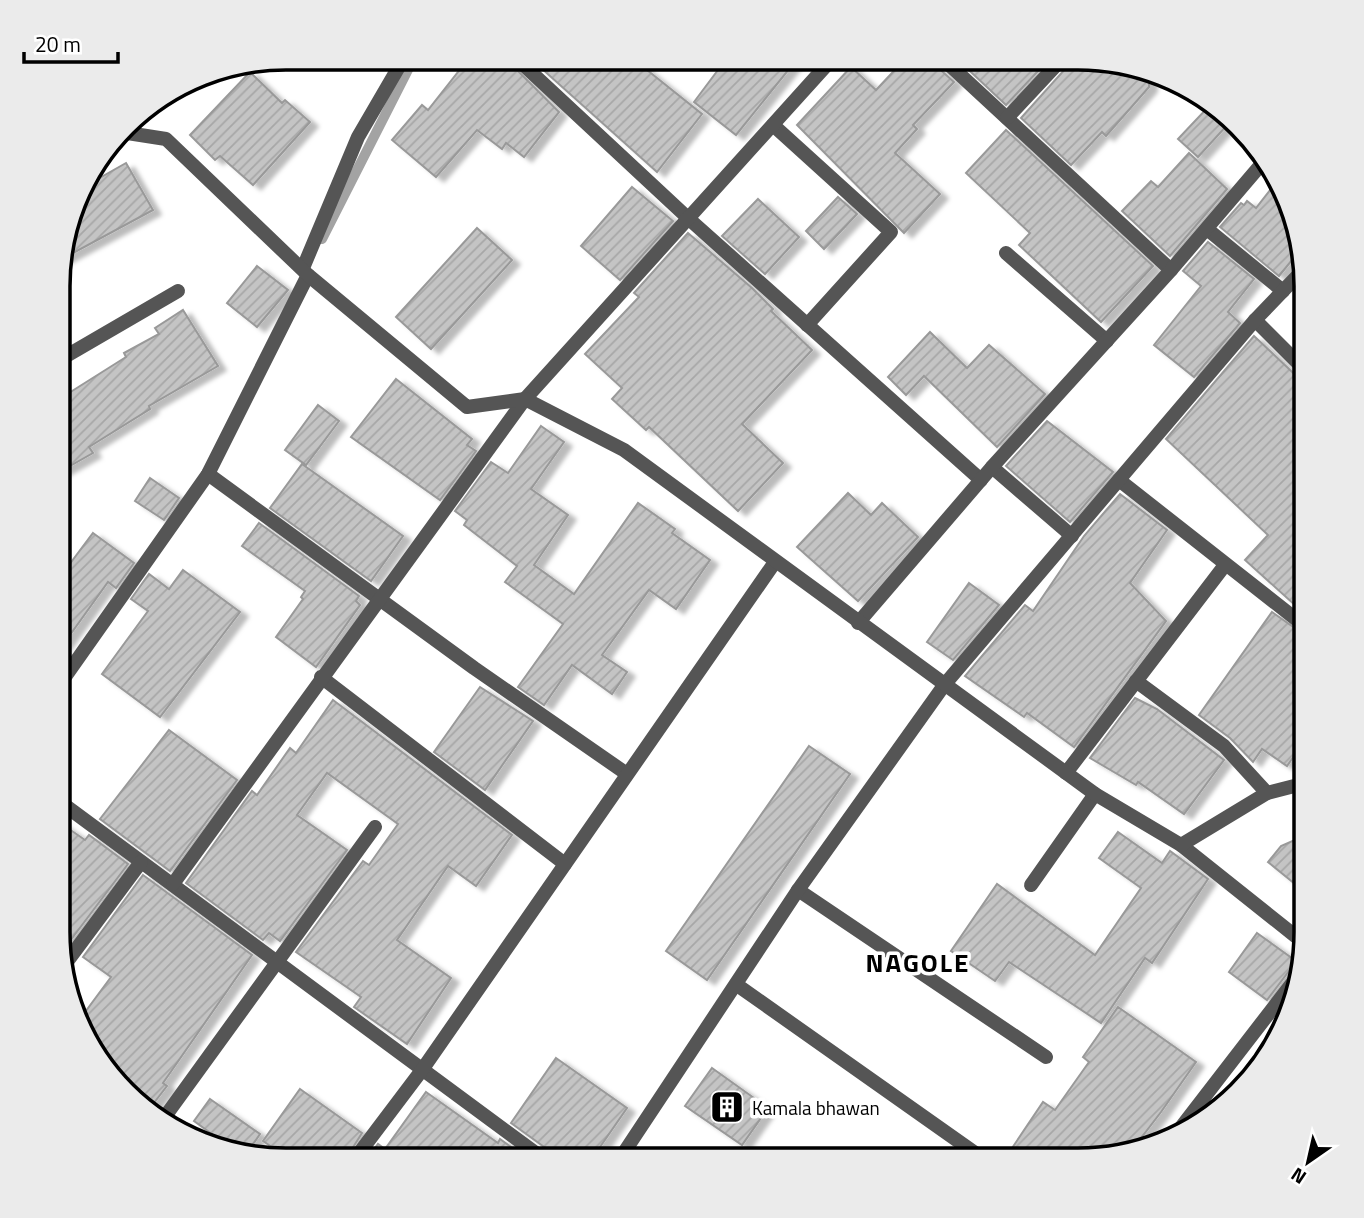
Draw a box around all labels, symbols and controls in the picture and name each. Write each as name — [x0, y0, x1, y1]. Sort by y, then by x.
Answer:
scale bar — [24, 21, 119, 65]
text: 20 m — [35, 28, 81, 60]
district label: NAGOLE — [866, 943, 970, 982]
building icon: Kamala bhawan — [708, 1088, 746, 1126]
place label: Kamala bhawan — [752, 1093, 880, 1122]
north arrow — [1273, 1127, 1343, 1197]
text: N — [1285, 1161, 1312, 1192]

